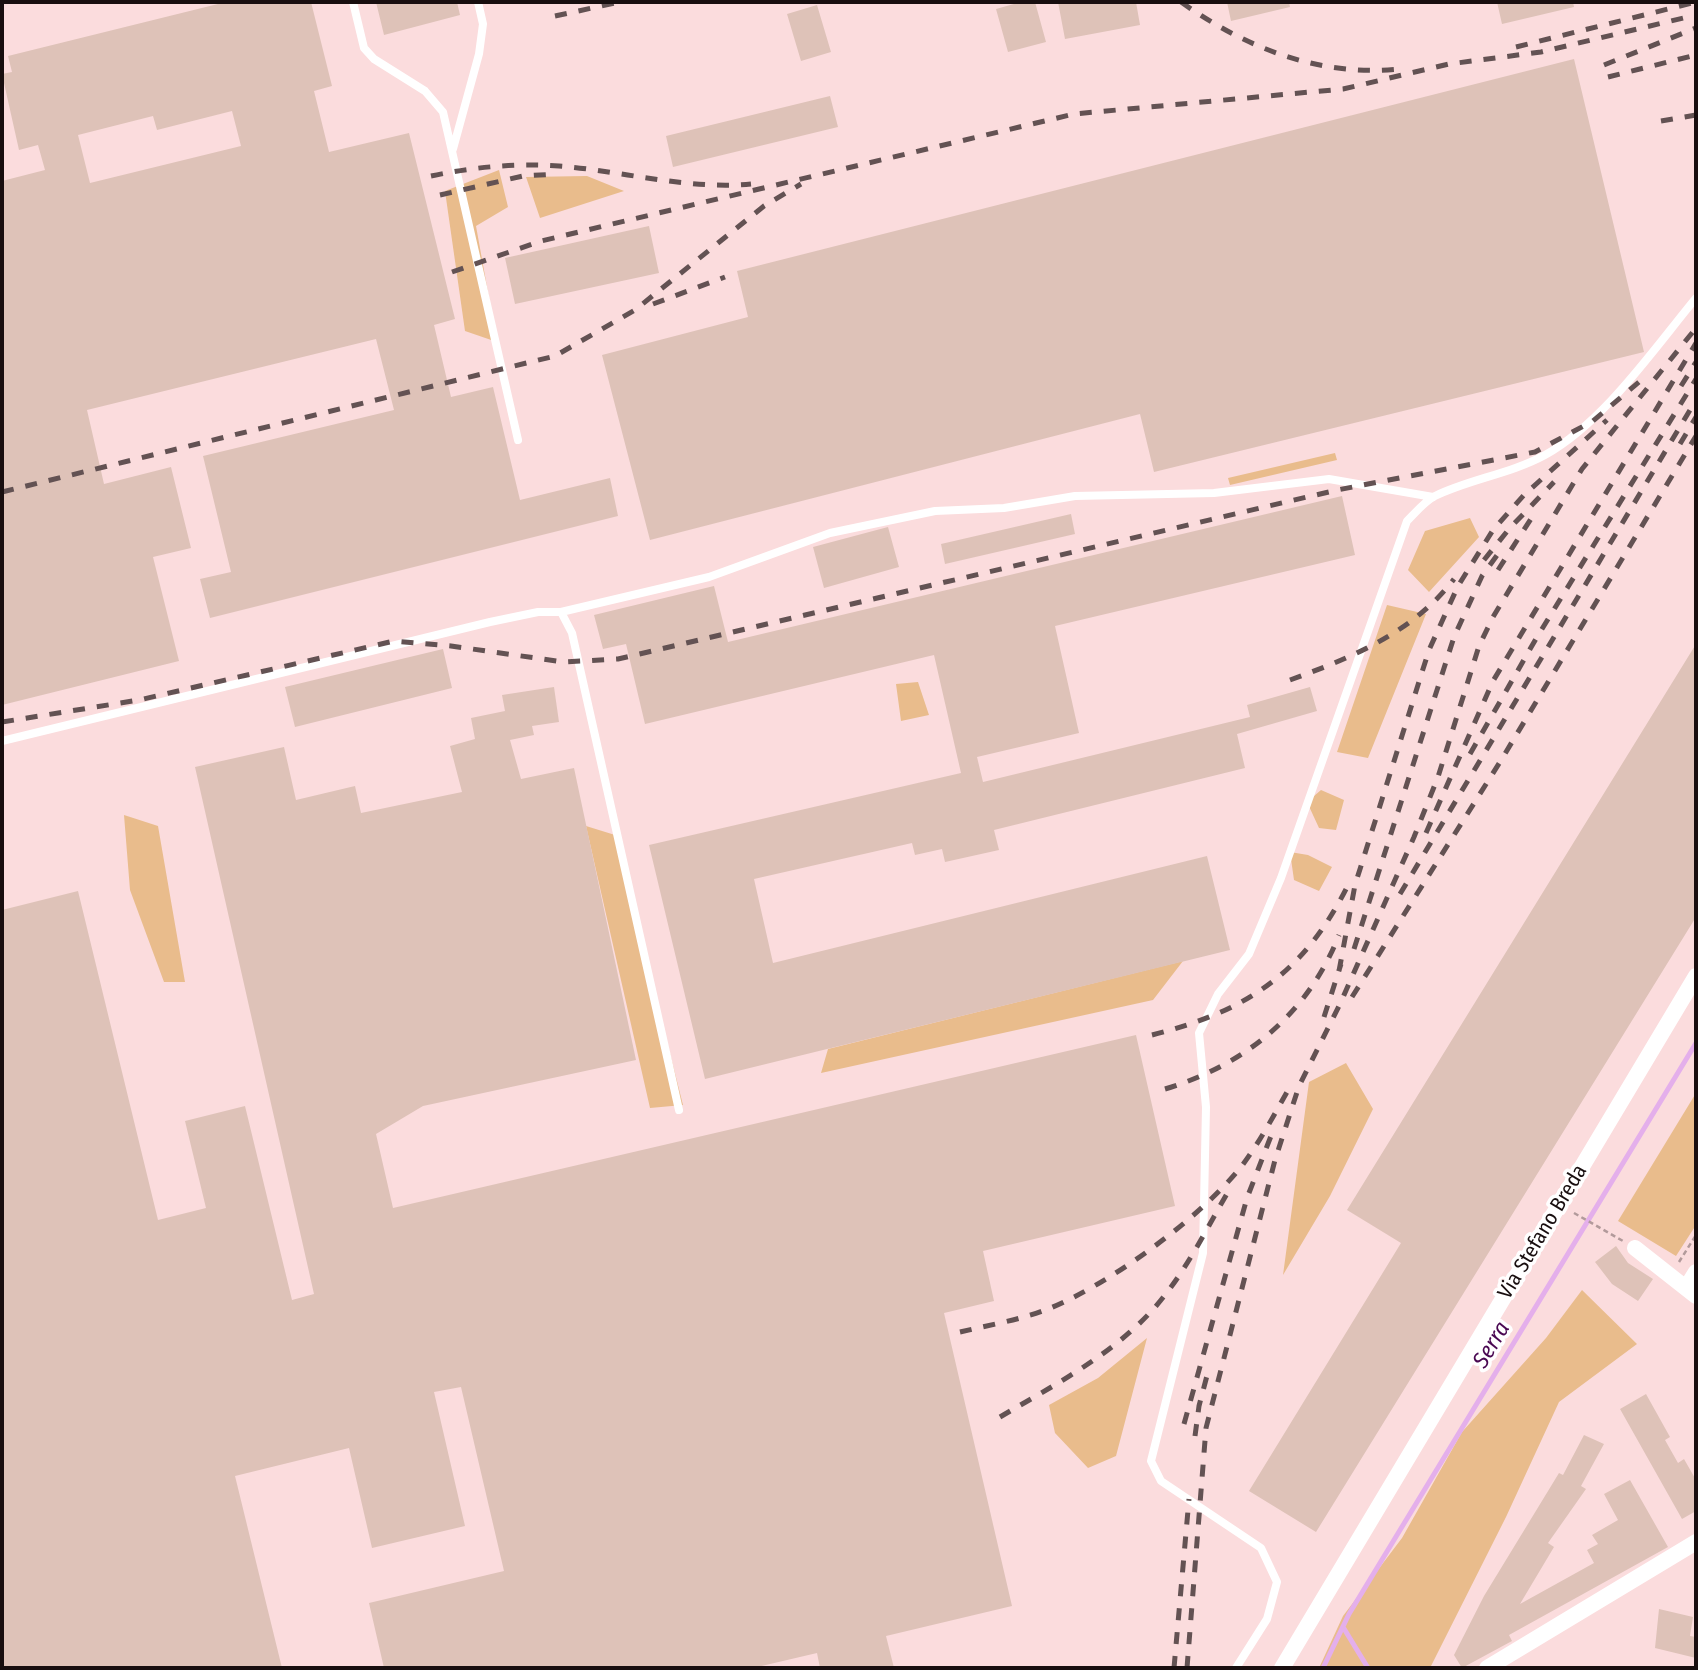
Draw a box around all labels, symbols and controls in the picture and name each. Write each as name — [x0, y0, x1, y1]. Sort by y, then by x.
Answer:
street label: Via Stefano Breda — [1493, 1160, 1593, 1304]
water label: Serra — [1467, 1317, 1517, 1373]

